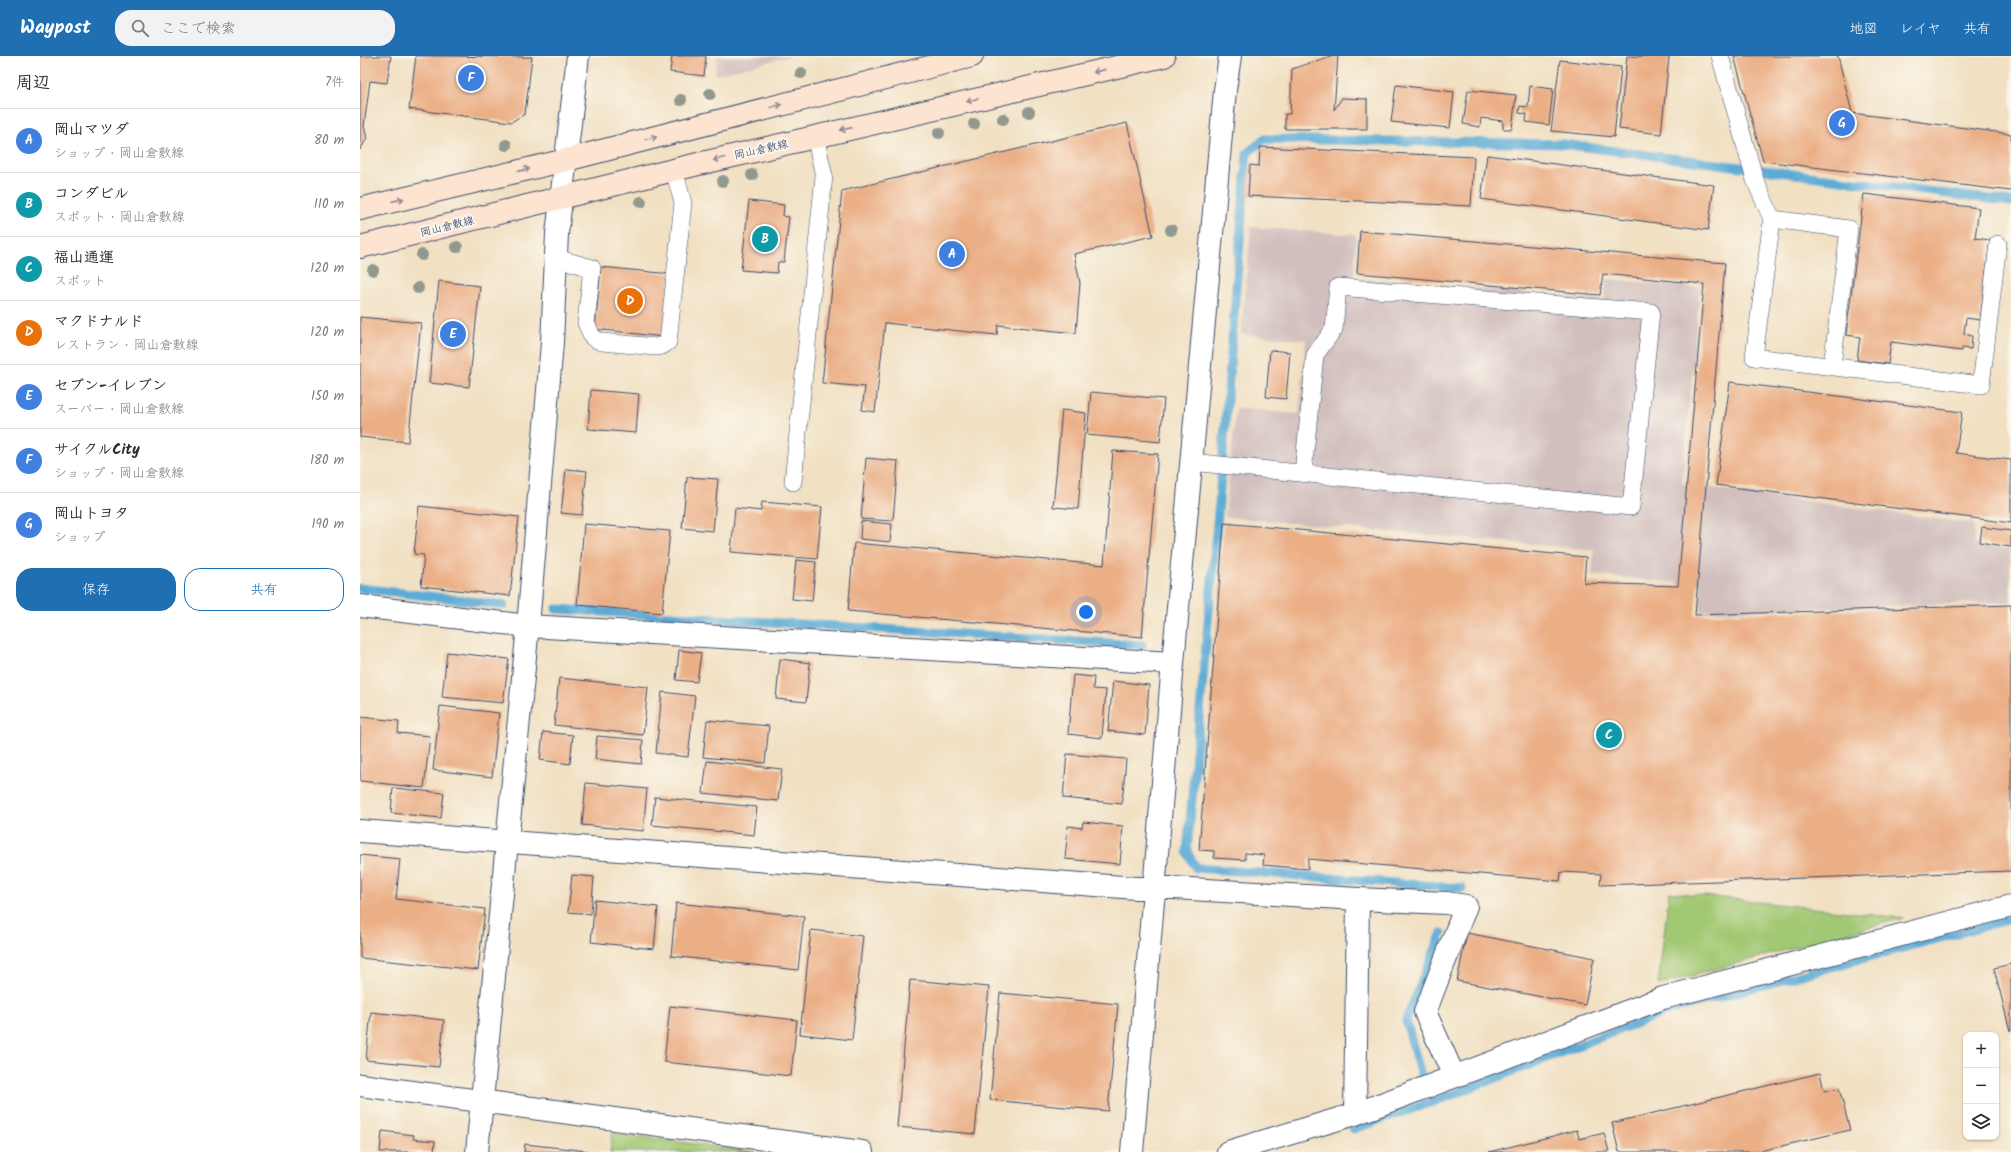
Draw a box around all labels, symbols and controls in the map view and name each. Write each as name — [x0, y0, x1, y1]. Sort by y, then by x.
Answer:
search box — [115, 10, 395, 46]
text: Waypost — [20, 13, 91, 43]
icon: search — [129, 17, 151, 39]
text: ここで検索 — [161, 17, 236, 41]
text: 地図 — [1850, 18, 1878, 40]
text: レイヤ — [1900, 18, 1941, 40]
text: 共有 — [1963, 18, 1991, 40]
pin: F — [458, 63, 484, 93]
one-way arrow — [1093, 67, 1106, 75]
text: 周辺 — [16, 70, 50, 97]
text: 7件 — [325, 72, 344, 93]
one-way arrow — [966, 96, 979, 104]
one-way arrow — [770, 102, 783, 109]
pin: G — [1829, 108, 1855, 138]
text: 岡山マツダ — [54, 118, 129, 142]
one-way arrow — [839, 126, 852, 133]
text: A — [25, 130, 33, 151]
text: 80 m — [314, 130, 344, 151]
one-way arrow — [644, 134, 657, 141]
street label: 岡山倉敷線 — [732, 135, 790, 165]
text: ショップ · 岡山倉敷線 — [54, 143, 184, 164]
one-way arrow — [713, 155, 726, 163]
one-way arrow — [518, 165, 531, 173]
text: コンダビル — [54, 182, 129, 206]
text: B — [25, 194, 33, 215]
text: 110 m — [314, 194, 344, 215]
one-way arrow — [391, 196, 404, 203]
text: スポット · 岡山倉敷線 — [54, 207, 185, 228]
street label: 岡山倉敷線 — [418, 212, 476, 242]
pin: B — [752, 224, 778, 254]
pin: A — [939, 239, 965, 269]
text: 福山通運 — [54, 246, 114, 270]
text: C — [25, 258, 33, 279]
text: 120 m — [310, 258, 344, 279]
text: スポット — [54, 271, 106, 292]
pin: D — [617, 286, 643, 316]
text: マクドナルド — [54, 310, 143, 334]
pin: E — [440, 319, 466, 349]
text: D — [25, 322, 33, 343]
text: 120 m — [310, 322, 344, 343]
text: レストラン · 岡山倉敷線 — [54, 335, 199, 356]
text: セブン-イレブン — [54, 374, 167, 398]
text: E — [25, 386, 33, 407]
text: 150 m — [311, 386, 344, 407]
text: スーパー · 岡山倉敷線 — [54, 399, 184, 420]
text: サイクルCity — [54, 438, 140, 462]
text: F — [25, 450, 33, 471]
text: 180 m — [310, 450, 344, 471]
text: ショップ · 岡山倉敷線 — [54, 463, 184, 484]
text: 岡山トヨタ — [54, 502, 129, 526]
text: G — [25, 514, 33, 535]
text: 190 m — [312, 514, 344, 535]
text: ショップ — [54, 527, 105, 548]
button: 保存 — [16, 568, 176, 611]
button: 共有 — [184, 568, 344, 611]
your location — [1076, 602, 1096, 622]
pin: C — [1596, 720, 1622, 750]
map controls — [1963, 1032, 1999, 1140]
button: + — [1963, 1032, 1999, 1068]
button: − — [1963, 1068, 1999, 1104]
button: layers — [1963, 1104, 1999, 1140]

